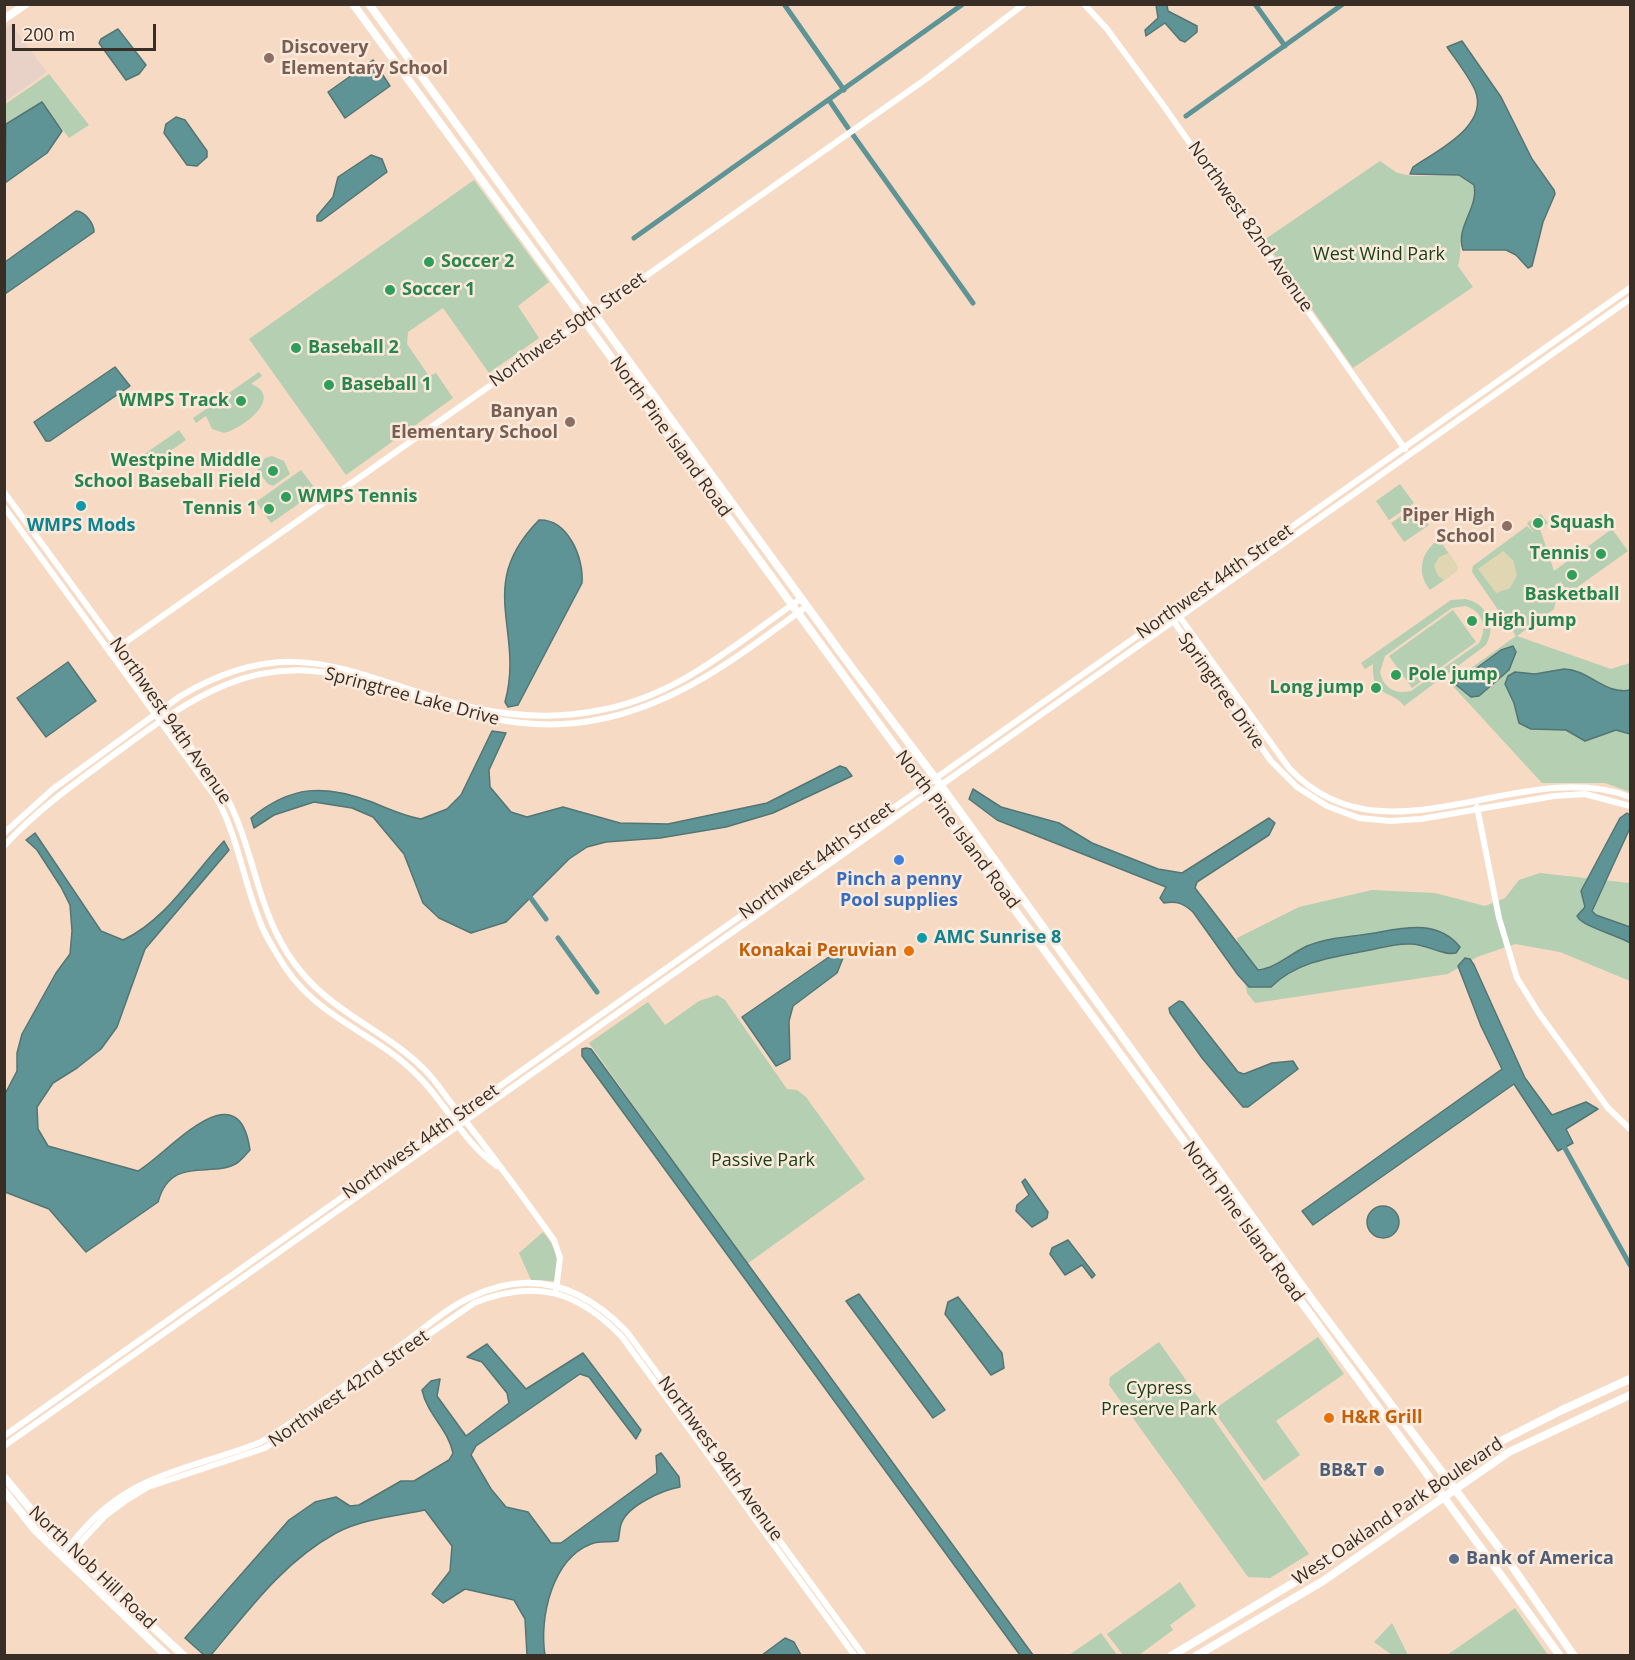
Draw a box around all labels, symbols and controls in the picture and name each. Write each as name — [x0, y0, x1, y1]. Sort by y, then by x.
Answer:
scale bar — [15, 12, 159, 50]
text: 200 m — [23, 22, 75, 46]
place label: Discovery Elementary School — [281, 37, 448, 80]
marker: Discovery Elementary School — [262, 51, 276, 65]
street label: Northwest 82nd Avenue — [1183, 138, 1317, 316]
park label: West Wind Park — [1313, 244, 1445, 266]
place label: Soccer 2 — [441, 251, 514, 273]
marker: Soccer 2 — [422, 255, 436, 269]
street label: Northwest 50th Street — [486, 268, 650, 392]
place label: Soccer 1 — [402, 279, 475, 301]
marker: Soccer 1 — [383, 283, 397, 297]
place label: Baseball 2 — [308, 337, 399, 359]
marker: Baseball 2 — [289, 341, 303, 355]
street label: North Pine Island Road — [605, 353, 735, 521]
place label: Baseball 1 — [341, 374, 432, 396]
marker: Baseball 1 — [322, 378, 336, 392]
place label: WMPS Track — [119, 390, 229, 412]
marker: WMPS Track — [234, 394, 248, 408]
place label: Banyan Elementary School — [391, 401, 558, 444]
marker: Banyan Elementary School — [563, 415, 577, 429]
place label: Westpine Middle School Baseball Field — [74, 450, 261, 492]
marker: Westpine Middle School Baseball Field — [266, 464, 280, 478]
place label: WMPS Tennis — [298, 486, 417, 508]
marker: WMPS Tennis — [279, 490, 293, 504]
place label: Tennis 1 — [183, 498, 257, 520]
marker: WMPS Mods — [74, 499, 88, 513]
marker: Tennis 1 — [262, 502, 276, 516]
place label: Piper High School — [1402, 505, 1495, 548]
place label: Squash — [1550, 512, 1615, 534]
place label: WMPS Mods — [27, 515, 135, 537]
marker: Squash — [1531, 516, 1545, 530]
marker: Piper High School — [1500, 519, 1514, 533]
street label: Northwest 44th Street — [1133, 520, 1297, 644]
place label: Tennis — [1530, 543, 1589, 565]
marker: Tennis — [1594, 547, 1608, 561]
marker: Basketball — [1565, 568, 1579, 582]
place label: Basketball — [1525, 584, 1619, 606]
place label: High jump — [1484, 610, 1576, 632]
marker: High jump — [1465, 614, 1479, 628]
street label: Springtree Drive — [1173, 629, 1269, 753]
street label: Northwest 94th Avenue — [104, 634, 236, 808]
street label: Springtree Lake Drive — [322, 663, 502, 731]
place label: Pole jump — [1408, 664, 1498, 686]
marker: Pole jump — [1389, 668, 1403, 682]
place label: Long jump — [1270, 677, 1364, 699]
marker: Long jump — [1369, 681, 1383, 695]
street label: North Pine Island Road — [890, 746, 1024, 914]
street label: Northwest 44th Street — [735, 798, 899, 924]
marker: Pinch a penny Pool supplies — [892, 853, 906, 867]
place label: Pinch a penny Pool supplies — [836, 869, 962, 912]
place label: AMC Sunrise 8 — [934, 927, 1061, 949]
marker: AMC Sunrise 8 — [915, 931, 929, 945]
place label: Konakai Peruvian — [739, 940, 897, 962]
marker: Konakai Peruvian — [902, 944, 916, 958]
street label: Northwest 44th Street — [339, 1080, 503, 1204]
street label: North Pine Island Road — [1178, 1138, 1308, 1306]
park label: Passive Park — [711, 1150, 815, 1172]
street label: Northwest 42nd Street — [265, 1326, 433, 1452]
street label: Northwest 94th Avenue — [653, 1372, 787, 1546]
park label: Cypress Preserve Park — [1101, 1378, 1217, 1420]
place label: H&R Grill — [1341, 1407, 1423, 1429]
marker: H&R Grill — [1322, 1411, 1336, 1425]
street label: West Oakland Park Boulevard — [1289, 1433, 1507, 1591]
place label: BB&T — [1319, 1460, 1367, 1482]
marker: BB&T — [1372, 1464, 1386, 1478]
street label: North Nob Hill Road — [24, 1502, 160, 1634]
place label: Bank of America — [1466, 1548, 1614, 1570]
marker: Bank of America — [1447, 1552, 1461, 1566]

